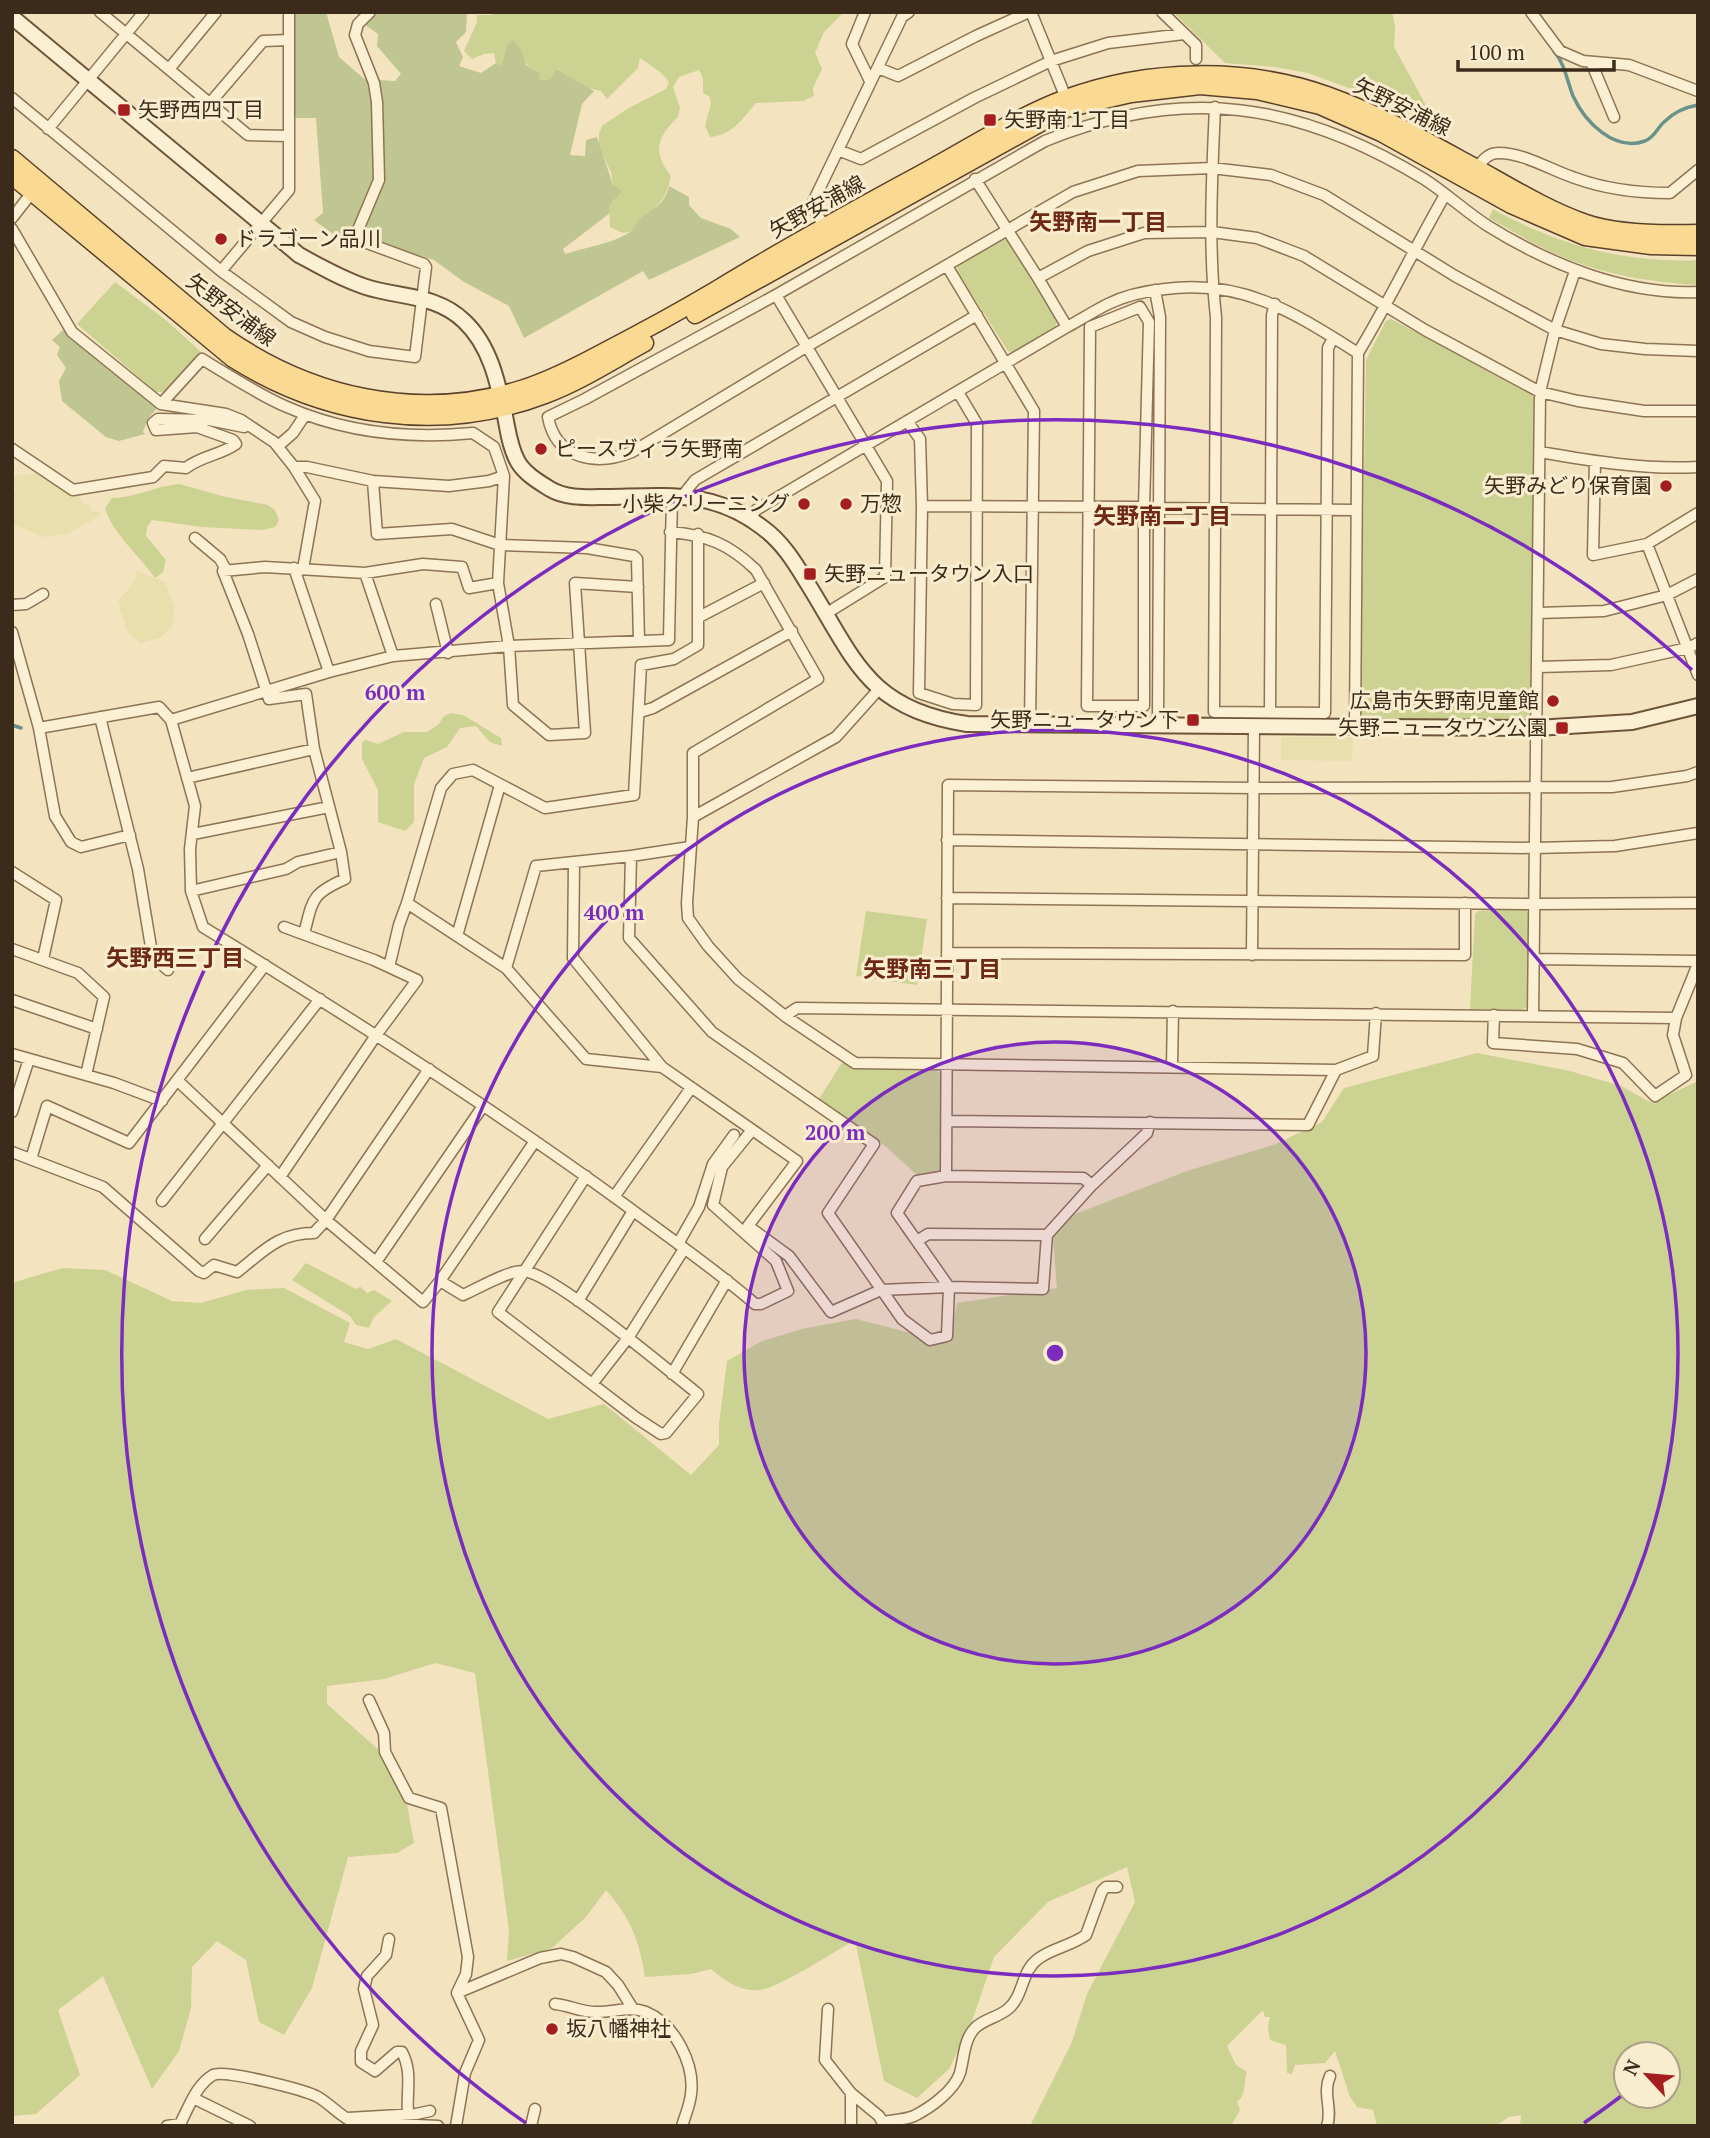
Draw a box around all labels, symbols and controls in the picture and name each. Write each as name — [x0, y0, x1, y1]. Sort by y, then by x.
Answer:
scale bar — [1458, 28, 1614, 72]
text: 100 m — [1468, 38, 1525, 66]
street label: 矢野安浦線 — [1349, 71, 1456, 142]
place label: 矢野西四丁目 — [138, 95, 264, 123]
marker: 矢野西四丁目 — [116, 102, 132, 118]
place label: 矢野南１丁目 — [1004, 105, 1130, 133]
marker: 矢野南１丁目 — [982, 112, 998, 128]
street label: 矢野安浦線 — [764, 168, 869, 244]
district label: 矢野南一丁目 — [1029, 206, 1167, 237]
place label: ドラゴーン品川 — [235, 224, 381, 252]
marker: ドラゴーン品川 — [213, 231, 229, 247]
street label: 矢野安浦線 — [181, 266, 282, 352]
place label: ピースヴィラ矢野南 — [555, 434, 743, 462]
marker: ピースヴィラ矢野南 — [533, 441, 549, 457]
place label: 矢野みどり保育園 — [1484, 471, 1652, 499]
marker: 矢野みどり保育園 — [1658, 478, 1674, 494]
place label: 小柴クリーニング — [622, 489, 790, 517]
place label: 万惣 — [860, 489, 902, 517]
marker: 小柴クリーニング — [796, 496, 812, 512]
marker: 万惣 — [838, 496, 854, 512]
district label: 矢野南二丁目 — [1093, 500, 1231, 531]
place label: 矢野ニュータウン入口 — [824, 559, 1034, 587]
marker: 矢野ニュータウン入口 — [802, 566, 818, 582]
text: 600 m — [365, 678, 426, 706]
place label: 広島市矢野南児童館 — [1350, 686, 1539, 714]
marker: 広島市矢野南児童館 — [1545, 693, 1561, 709]
place label: 矢野ニュータウン下 — [990, 705, 1179, 733]
marker: 矢野ニュータウン下 — [1185, 712, 1201, 728]
place label: 矢野ニュータウン公園 — [1338, 713, 1548, 741]
marker: 矢野ニュータウン公園 — [1554, 720, 1570, 736]
text: 400 m — [584, 898, 645, 926]
district label: 矢野西三丁目 — [106, 942, 244, 973]
district label: 矢野南三丁目 — [863, 953, 1001, 984]
text: 200 m — [805, 1118, 866, 1146]
centre of rings — [1043, 1341, 1067, 1365]
place label: 坂八幡神社 — [566, 2014, 671, 2042]
marker: 坂八幡神社 — [544, 2021, 560, 2037]
north arrow — [1612, 2040, 1682, 2110]
text: N — [1617, 2055, 1646, 2079]

